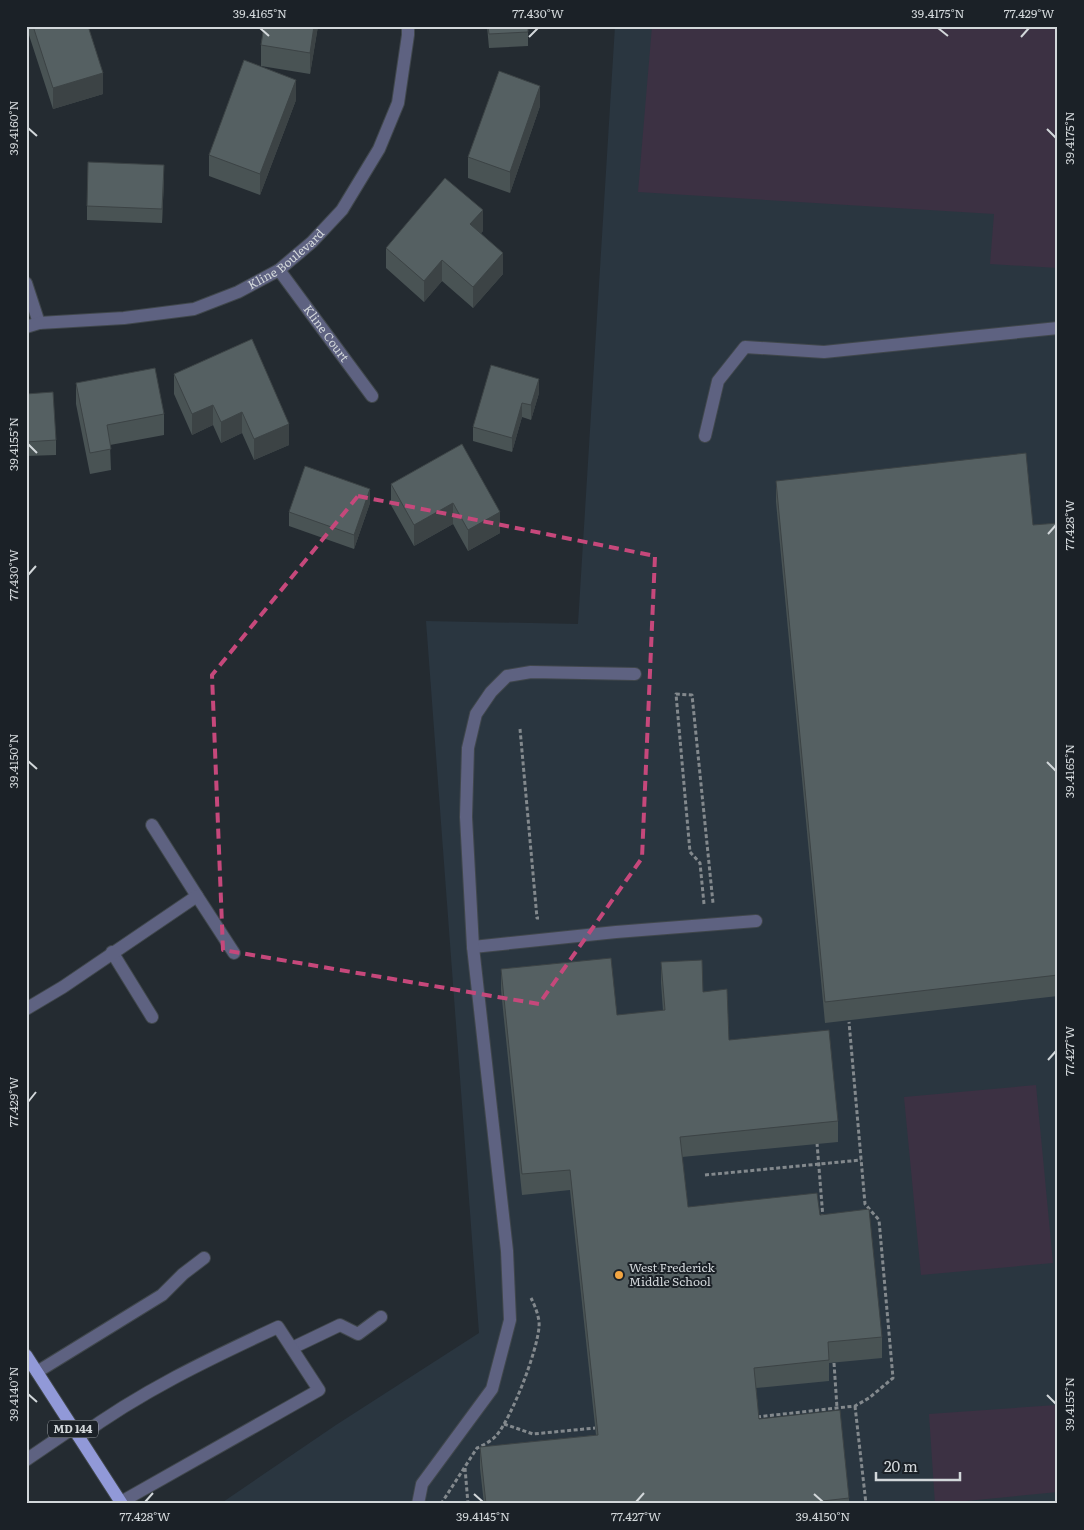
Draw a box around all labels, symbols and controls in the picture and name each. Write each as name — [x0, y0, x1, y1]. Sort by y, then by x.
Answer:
text: 39.4165°N — [233, 4, 287, 22]
text: 77.430°W — [512, 4, 564, 22]
text: 39.4175°N — [911, 4, 965, 22]
text: 77.429°W — [1004, 4, 1054, 22]
text: 39.4160°N — [4, 100, 22, 156]
text: 39.4175°N — [1060, 111, 1078, 165]
street label: Kline Boulevard — [244, 224, 328, 293]
street label: Kline Court — [300, 301, 354, 365]
text: 39.4155°N — [4, 417, 22, 471]
text: 77.428°W — [1060, 500, 1078, 550]
text: 77.430°W — [4, 549, 22, 601]
text: 39.4150°N — [4, 734, 22, 788]
text: 39.4165°N — [1060, 744, 1078, 798]
text: 77.427°W — [1060, 1026, 1078, 1076]
text: 77.429°W — [4, 1077, 22, 1127]
place label: West Frederick Middle School — [629, 1258, 715, 1290]
marker: West Frederick Middle School — [613, 1269, 625, 1281]
text: 39.4140°N — [4, 1367, 22, 1421]
text: 39.4155°N — [1060, 1377, 1078, 1431]
road number: MD 144 — [48, 1420, 98, 1438]
scale bar — [876, 1450, 960, 1482]
text: 20 m — [884, 1454, 918, 1477]
text: 77.428°W — [120, 1507, 170, 1525]
text: 39.4145°N — [456, 1507, 510, 1525]
text: 77.427°W — [611, 1507, 661, 1525]
text: 39.4150°N — [796, 1507, 850, 1525]

